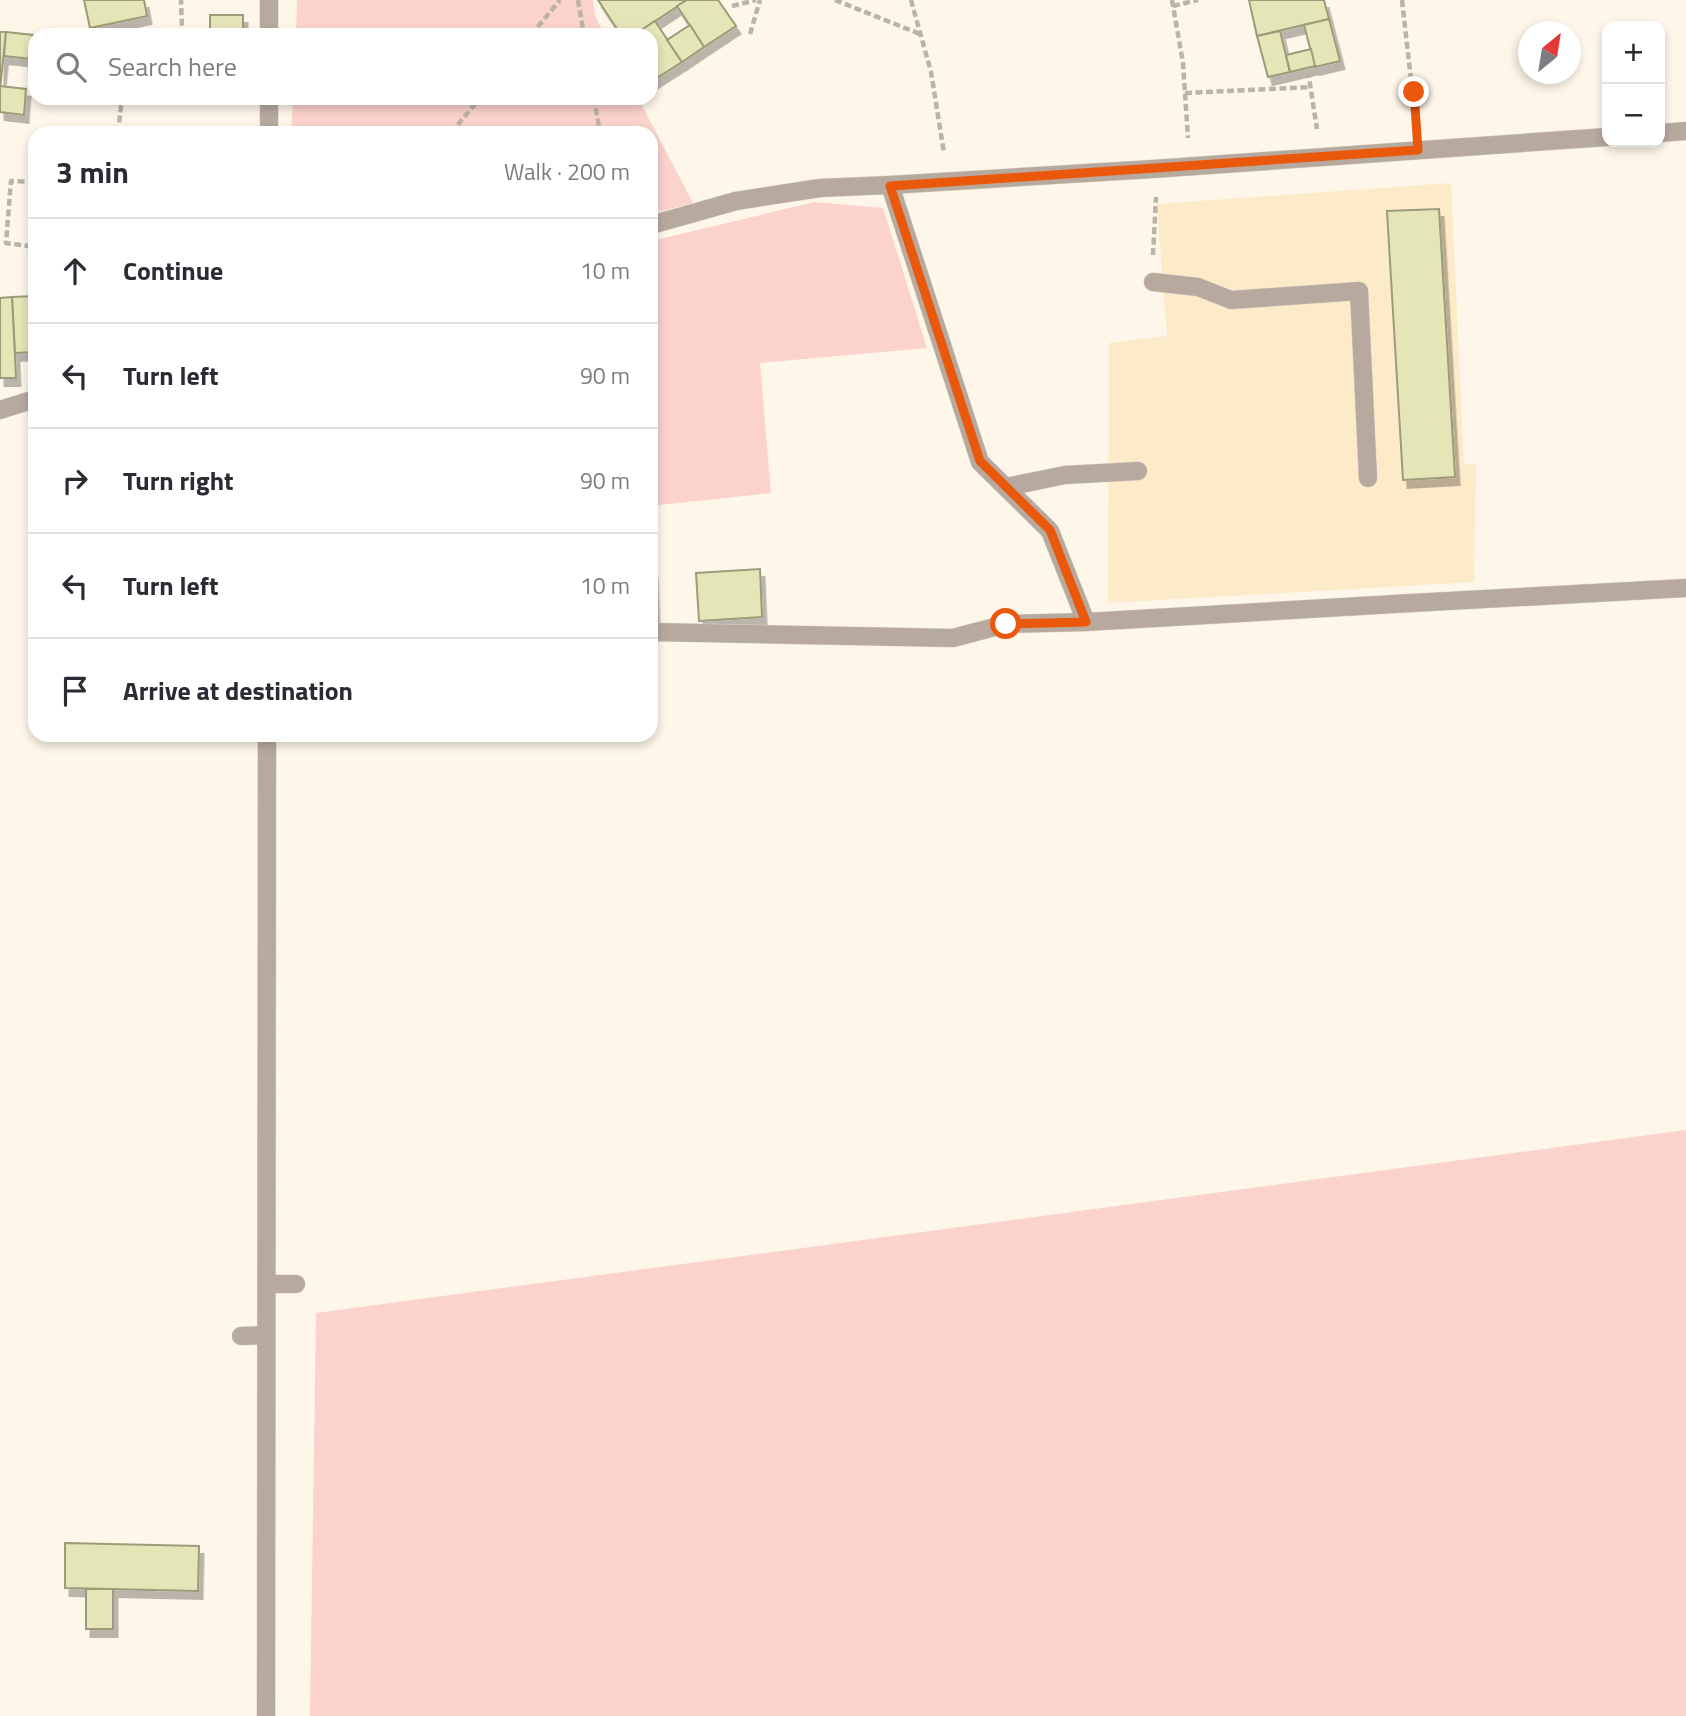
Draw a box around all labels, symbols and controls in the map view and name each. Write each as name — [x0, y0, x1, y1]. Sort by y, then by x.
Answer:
north arrow — [1518, 21, 1581, 84]
map controls — [1602, 21, 1665, 147]
button: + — [1602, 21, 1665, 84]
search box — [28, 28, 658, 105]
text: Search here — [108, 47, 237, 86]
icon: search — [52, 48, 90, 86]
route end — [1398, 76, 1429, 107]
button: − — [1602, 84, 1665, 147]
text: 3 min — [56, 149, 129, 195]
text: Walk · 200 m — [504, 154, 630, 189]
text: Continue — [123, 251, 223, 290]
icon: ahead — [56, 252, 94, 290]
text: 10 m — [580, 253, 630, 288]
text: Turn left — [123, 356, 218, 395]
icon: left — [56, 357, 94, 395]
text: 90 m — [580, 358, 630, 393]
text: Turn right — [123, 461, 234, 500]
icon: right — [56, 462, 94, 500]
text: 90 m — [580, 463, 630, 498]
text: Turn left — [123, 566, 218, 605]
icon: left — [56, 567, 94, 605]
text: 10 m — [580, 568, 630, 603]
route start — [990, 608, 1021, 639]
text: Arrive at destination — [123, 671, 353, 710]
icon: arrive — [56, 672, 94, 710]

